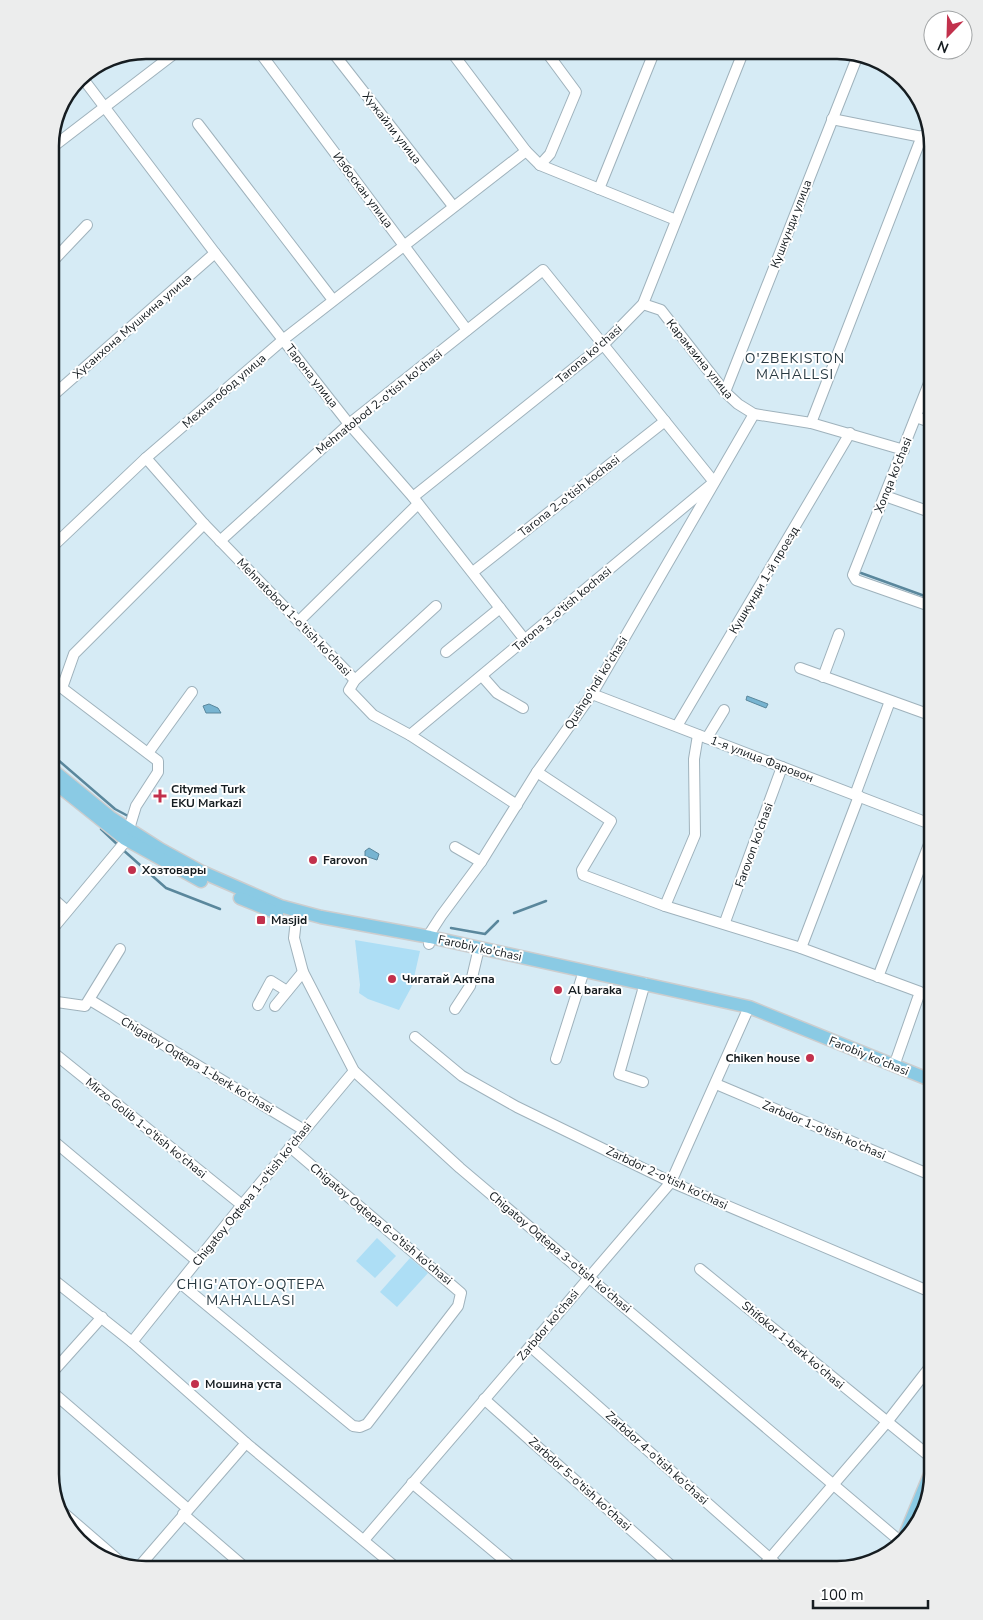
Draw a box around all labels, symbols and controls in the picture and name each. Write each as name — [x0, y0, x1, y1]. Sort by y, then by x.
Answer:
north arrow — [923, 10, 973, 60]
text: N — [935, 36, 952, 57]
street label: Хужайли улица — [359, 89, 425, 167]
street label: Избоскан улица — [329, 149, 397, 231]
street label: Кушкунди улица — [767, 177, 815, 271]
street label: Хусанхона Мушкина улица — [69, 270, 195, 382]
street label: Карамзина улица — [663, 316, 737, 402]
street label: Tarona ko'chasi — [553, 321, 625, 387]
street label: Тарона улица — [282, 341, 342, 411]
street label: Mehnatobod 2-o'tish ko'chasi — [313, 346, 445, 458]
district label: O'ZBEKISTON MAHALLSI — [745, 349, 845, 384]
street label: Мехнатобод улица — [179, 350, 269, 432]
street label: Xonqa ko'chasi — [871, 435, 915, 515]
street label: Tarona 2-o'tish kochasi — [515, 452, 623, 540]
street label: Кушкунди 1-й проезд — [725, 523, 803, 637]
street label: Mehnatobod 1-o'tish ko'chasi — [233, 555, 355, 679]
street label: Tarona 3-o'tish kochasi — [509, 563, 615, 655]
street label: Qushqo'ndi ko'chasi — [561, 633, 631, 733]
street label: 1-я улица Фаровон — [708, 732, 816, 786]
place label: Citymed Turk EKU Markazi — [171, 781, 246, 811]
marker: Citymed Turk EKU Markazi — [153, 789, 167, 803]
street label: Farovon ko'chasi — [731, 801, 777, 889]
place label: Farovon — [323, 852, 368, 868]
marker: Farovon — [307, 854, 319, 866]
place label: Хозтовары — [141, 862, 206, 878]
marker: Хозтовары — [126, 864, 138, 876]
place label: Masjid — [271, 912, 307, 928]
marker: Masjid — [255, 914, 267, 926]
street label: Farobiy ko'chasi — [437, 931, 523, 965]
place label: Чигатай Актепа — [402, 971, 495, 987]
marker: Чигатай Актепа — [386, 973, 398, 985]
place label: Al baraka — [568, 982, 622, 998]
marker: Al baraka — [552, 984, 564, 996]
street label: Chigatoy Oqtepa 1-berk ko'chasi — [118, 1013, 276, 1117]
street label: Farobiy ko'chasi — [827, 1033, 911, 1079]
place label: Chiken house — [725, 1050, 800, 1066]
marker: Chiken house — [804, 1052, 816, 1064]
street label: Mirzo Golib 1-o'tish ko'chasi — [82, 1074, 210, 1182]
street label: Zarbdor 1-o'tish ko'chasi — [760, 1097, 888, 1163]
street label: Chigatoy Oqtepa 1-o'tish ko'chasi — [189, 1119, 315, 1269]
street label: Zarbdor 2-o'tish ko'chasi — [604, 1143, 730, 1213]
street label: Chigatoy Oqtepa 6-o'tish ko'chasi — [306, 1160, 456, 1288]
street label: Chigatoy Oqtepa 3-o'tish ko'chasi — [485, 1188, 635, 1316]
district label: CHIG'ATOY-OQTEPA MAHALLASI — [176, 1275, 326, 1310]
street label: Zarbdor ko'chasi — [514, 1286, 582, 1364]
street label: Shifokor 1-berk ko'chasi — [738, 1297, 848, 1393]
place label: Мошина уста — [205, 1376, 282, 1392]
marker: Мошина уста — [189, 1378, 201, 1390]
street label: Zarbdor 4-o'tish ko'chasi — [602, 1408, 712, 1508]
street label: Zarbdor 5-o'tish ko'chasi — [525, 1434, 635, 1534]
scale bar — [813, 1578, 928, 1610]
text: 100 m — [820, 1585, 864, 1605]

